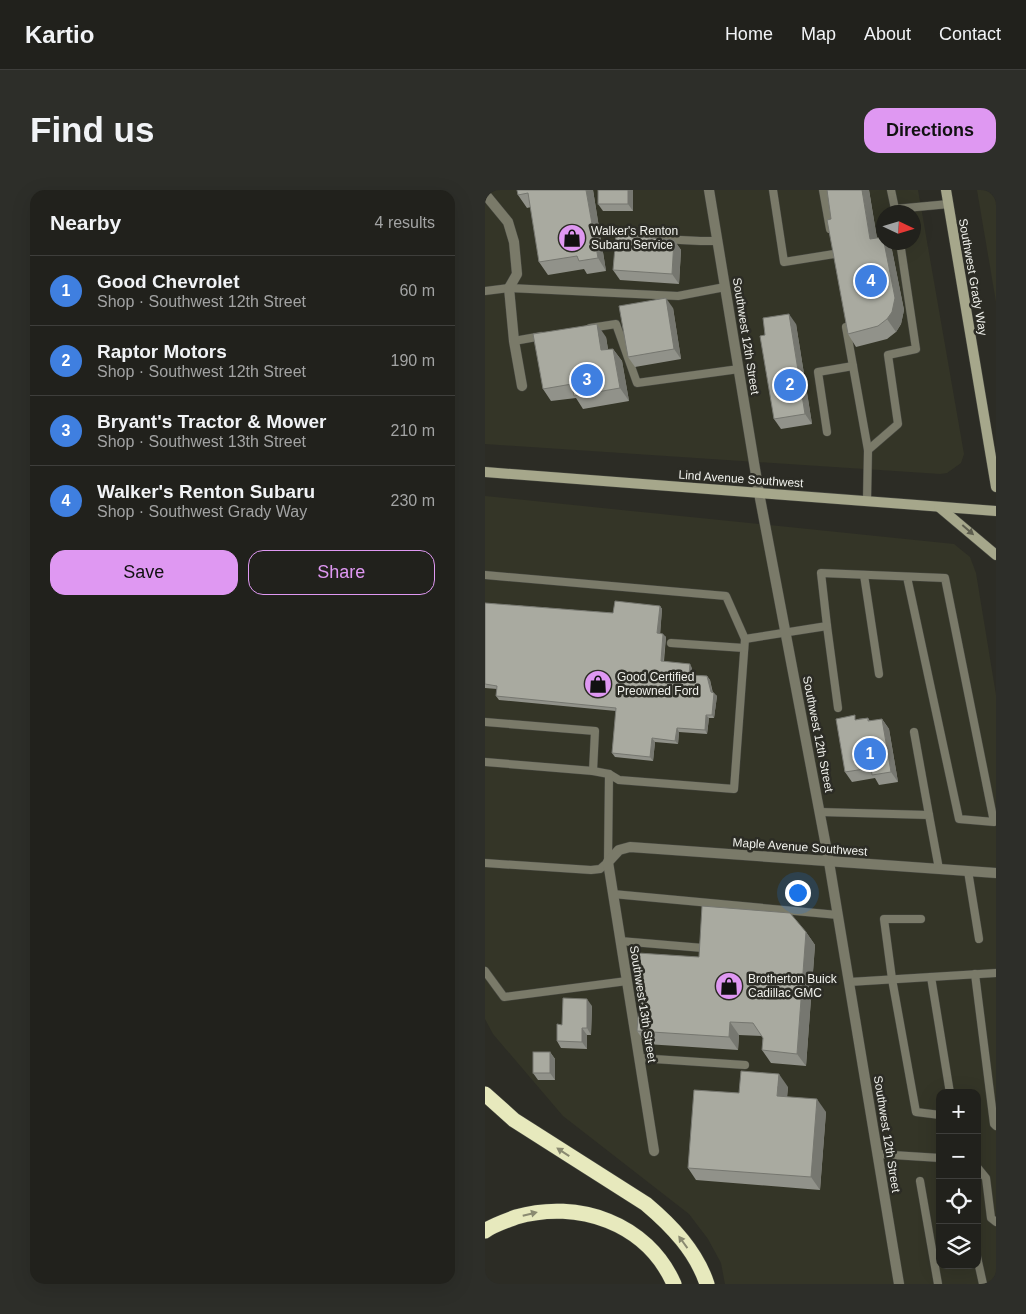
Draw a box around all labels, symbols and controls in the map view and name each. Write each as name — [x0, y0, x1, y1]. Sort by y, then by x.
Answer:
text: Kartio — [25, 21, 94, 48]
text: Home — [725, 24, 773, 44]
text: Map — [801, 24, 836, 44]
text: About — [864, 24, 911, 44]
text: Contact — [939, 24, 1001, 44]
button: Directions — [864, 108, 996, 153]
text: Find us — [30, 110, 154, 149]
north arrow — [876, 205, 921, 250]
text: Nearby — [50, 211, 121, 234]
text: 4 results — [375, 214, 435, 231]
street label: Southwest Grady Way — [956, 217, 990, 337]
shop icon: Walker's Renton Subaru Service — [557, 223, 587, 253]
place label: Walker's Renton Subaru Service — [591, 224, 678, 252]
pin: 4 — [855, 262, 887, 300]
text: Good Chevrolet — [97, 271, 240, 292]
street label: Southwest 12th Street — [730, 277, 762, 396]
text: 1 — [62, 282, 70, 299]
text: 60 m — [399, 282, 435, 299]
text: Shop · Southwest 12th Street — [97, 293, 306, 310]
text: Raptor Motors — [97, 341, 227, 362]
text: 2 — [62, 352, 70, 369]
text: 190 m — [391, 352, 435, 369]
pin: 3 — [571, 361, 603, 399]
text: Shop · Southwest 12th Street — [97, 363, 306, 380]
pin: 2 — [774, 366, 806, 404]
text: Bryant's Tractor & Mower — [97, 411, 326, 432]
text: 3 — [62, 422, 70, 439]
text: 210 m — [391, 422, 435, 439]
text: Shop · Southwest 13th Street — [97, 433, 306, 450]
street label: Lind Avenue Southwest — [678, 468, 805, 490]
text: Walker's Renton Subaru — [97, 481, 315, 502]
text: 4 — [62, 492, 70, 509]
text: 230 m — [391, 492, 435, 509]
text: Shop · Southwest Grady Way — [97, 503, 307, 520]
one-way arrow — [961, 525, 974, 536]
button: Save — [50, 550, 238, 595]
button: Share — [248, 550, 435, 595]
shop icon: Good Certified Preowned Ford — [583, 669, 613, 699]
place label: Good Certified Preowned Ford — [617, 670, 699, 698]
street label: Southwest 12th Street — [800, 675, 836, 794]
pin: 1 — [854, 735, 886, 773]
street label: Maple Avenue Southwest — [732, 835, 869, 859]
your location — [785, 880, 811, 906]
street label: Southwest 13th Street — [627, 945, 659, 1064]
shop icon: Brotherton Buick Cadillac GMC — [714, 971, 744, 1001]
place label: Brotherton Buick Cadillac GMC — [748, 972, 838, 1000]
street label: Southwest 12th Street — [871, 1075, 903, 1194]
map controls — [936, 1089, 981, 1269]
button: + — [936, 1089, 981, 1134]
button: − — [936, 1134, 981, 1179]
one-way arrow — [556, 1147, 570, 1157]
button: locate — [936, 1179, 981, 1224]
one-way arrow — [523, 1210, 538, 1218]
button: layers — [936, 1224, 981, 1269]
one-way arrow — [678, 1236, 689, 1249]

